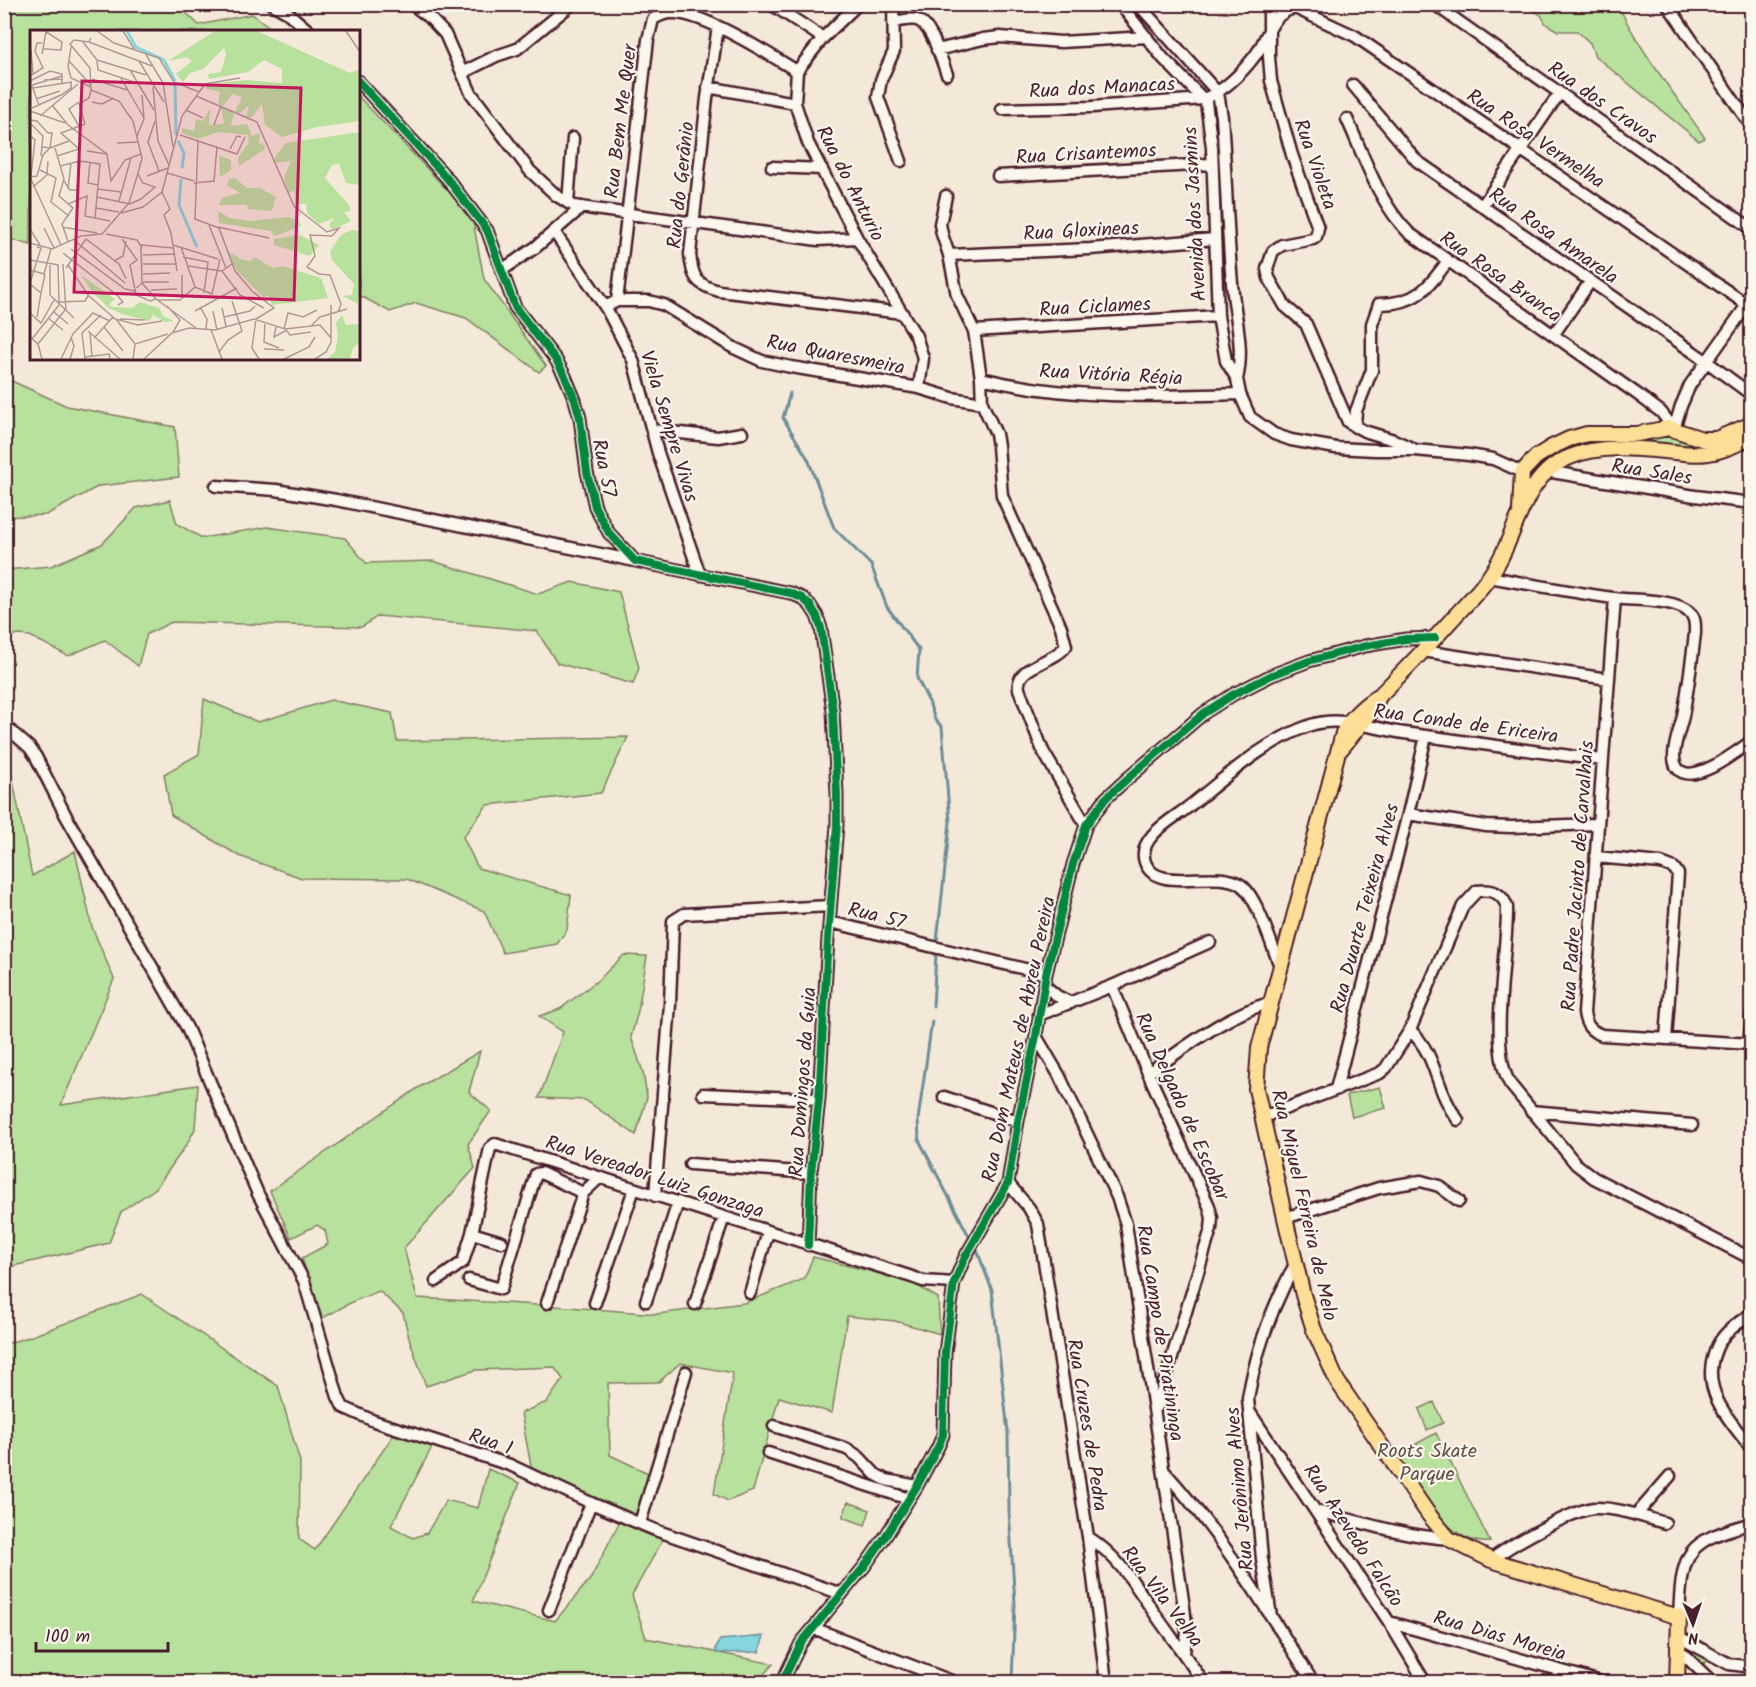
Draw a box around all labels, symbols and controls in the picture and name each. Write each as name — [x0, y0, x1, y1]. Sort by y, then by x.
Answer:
inset map — [30, 30, 360, 360]
street label: Rua Bem Me Quer — [597, 41, 647, 200]
street label: Rua dos Cravos — [1540, 54, 1664, 154]
street label: Rua dos Manacas — [1028, 69, 1176, 109]
street label: Rua Rosa Vermelha — [1459, 81, 1611, 198]
street label: Rua Violeta — [1284, 115, 1345, 214]
street label: Rua do Gerânio — [659, 120, 705, 250]
street label: Rua do Anturio — [806, 120, 892, 247]
street label: Avenida dos Jasmins — [1175, 125, 1217, 302]
street label: Rua Crisantemos — [1015, 135, 1158, 175]
street label: Rua Rosa Amarela — [1481, 180, 1625, 294]
street label: Rua Gloxineas — [1022, 213, 1140, 251]
street label: Rua Rosa Branca — [1432, 224, 1568, 332]
street label: Rua Ciclames — [1038, 289, 1152, 327]
street label: Rua Quaresmeira — [764, 327, 908, 385]
street label: Viela Sempre Vivas — [630, 347, 707, 507]
street label: Rua Vitória Régia — [1038, 356, 1184, 396]
street label: Rua 57 — [582, 437, 624, 501]
street label: Rua Sales — [1609, 451, 1695, 495]
street label: Rua Conde de Ericeira — [1371, 696, 1560, 754]
street label: Rua Padre Jacinto de Carvalhais — [1554, 739, 1604, 1013]
street label: Rua Duarte Teixeira Alves — [1323, 800, 1409, 1017]
street label: Rua Dom Mateus de Abreu Pereira — [974, 893, 1066, 1185]
street label: Rua 57 — [844, 894, 910, 940]
street label: Rua Domingos da Guia — [781, 986, 827, 1178]
street label: Rua Delgado de Escobar — [1125, 1008, 1238, 1207]
street label: Rua Miguel Ferreira de Melo — [1261, 1087, 1345, 1324]
street label: Rua Vereador Luiz Gonzaga — [541, 1127, 768, 1228]
street label: Rua Campo de Piratininga — [1126, 1223, 1192, 1444]
street label: Rua Cruzes de Pedra — [1057, 1337, 1115, 1514]
street label: Rua Jerônimo Alves — [1218, 1405, 1264, 1572]
street label: Rua 1 — [464, 1420, 517, 1465]
park label: Roots Skate Parque — [1377, 1436, 1477, 1491]
street label: Rua Azevedo Falcão — [1294, 1458, 1411, 1614]
street label: Rua Vila Velha — [1112, 1539, 1211, 1655]
north arrow — [1663, 1594, 1723, 1654]
street label: Rua Dias Moreia — [1429, 1603, 1570, 1671]
scale bar — [36, 1615, 168, 1653]
text: 100 m — [45, 1623, 90, 1652]
text: N — [1688, 1625, 1699, 1650]

